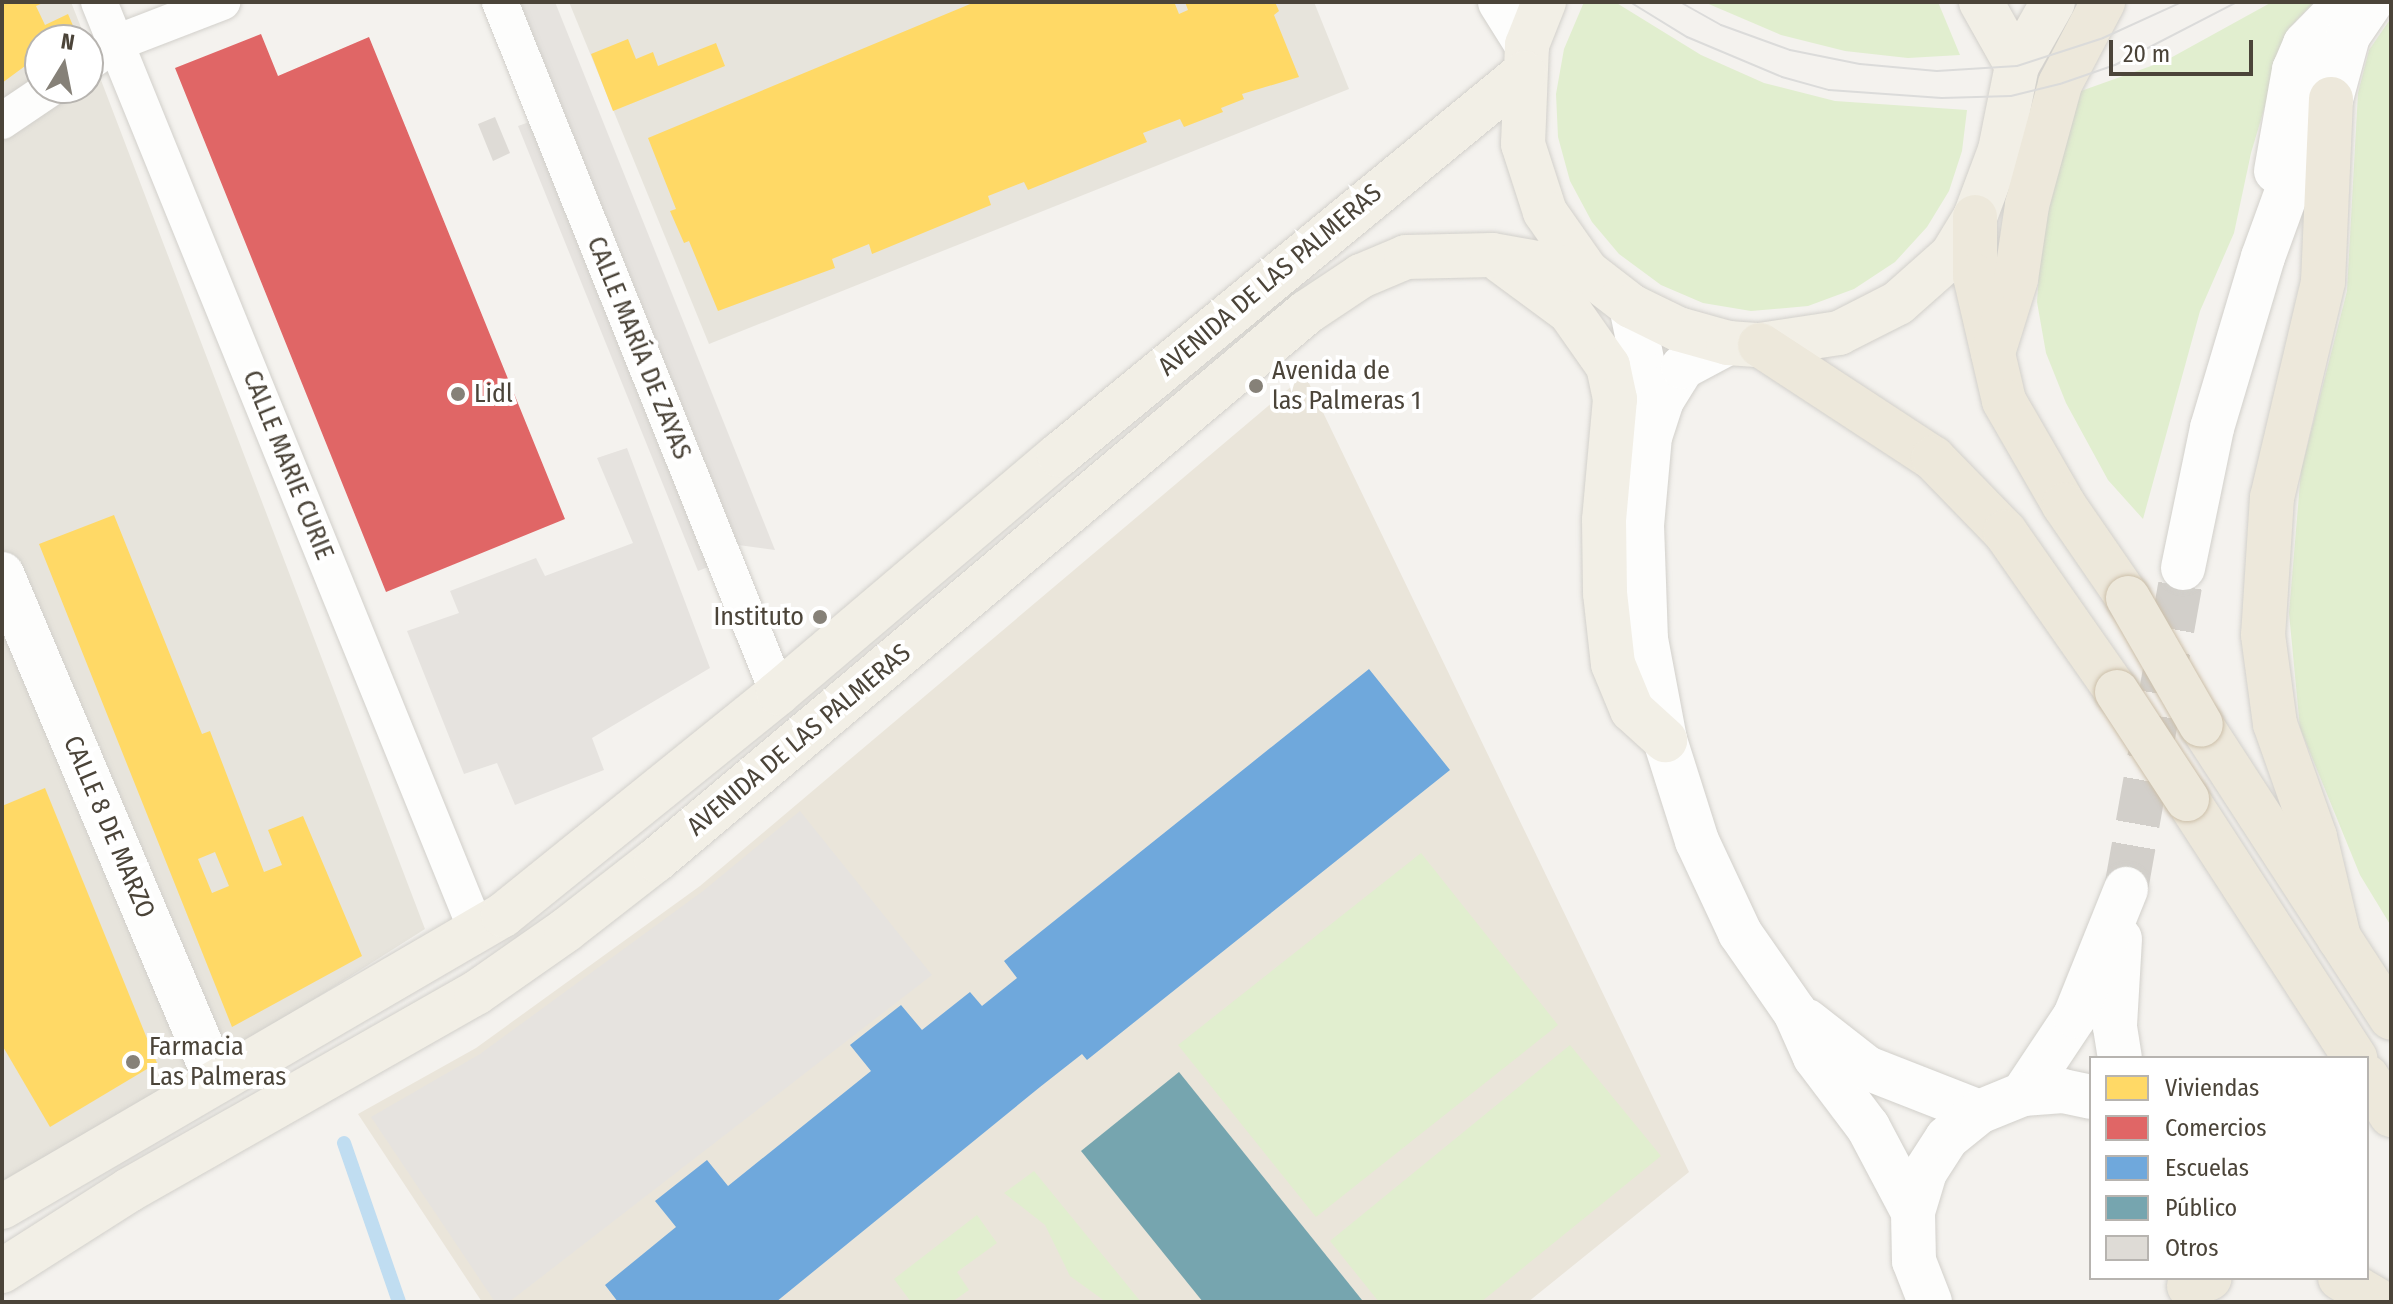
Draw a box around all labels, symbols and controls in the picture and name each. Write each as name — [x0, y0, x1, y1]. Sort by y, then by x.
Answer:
north arrow — [24, 24, 104, 104]
scale bar — [2113, 24, 2257, 74]
text: N — [59, 27, 77, 56]
text: 20 m — [2123, 40, 2170, 68]
street label: AVENIDA DE LAS PALMERAS — [1152, 177, 1388, 383]
street label: CALLE MARÍA DE ZAYAS — [580, 232, 698, 464]
place label: Avenida de las Palmeras 1 — [1272, 355, 1421, 416]
street label: CALLE MARIE CURIE — [236, 366, 340, 564]
marker: Avenida de las Palmeras 1 — [1247, 377, 1265, 395]
place label: Lidl — [474, 378, 513, 410]
marker: Lidl — [449, 385, 467, 403]
place label: Instituto — [713, 601, 804, 633]
marker: Instituto — [811, 608, 829, 626]
street label: AVENIDA DE LAS PALMERAS — [681, 637, 917, 843]
street label: CALLE 8 DE MARZO — [57, 731, 161, 923]
place label: Farmacia Las Palmeras — [149, 1031, 286, 1092]
marker: Farmacia Las Palmeras — [124, 1053, 142, 1071]
legend — [2089, 1056, 2369, 1280]
text: Viviendas — [2165, 1074, 2259, 1102]
text: Comercios — [2165, 1114, 2267, 1142]
text: Escuelas — [2165, 1154, 2249, 1182]
text: Público — [2165, 1194, 2237, 1222]
text: Otros — [2165, 1234, 2219, 1262]

